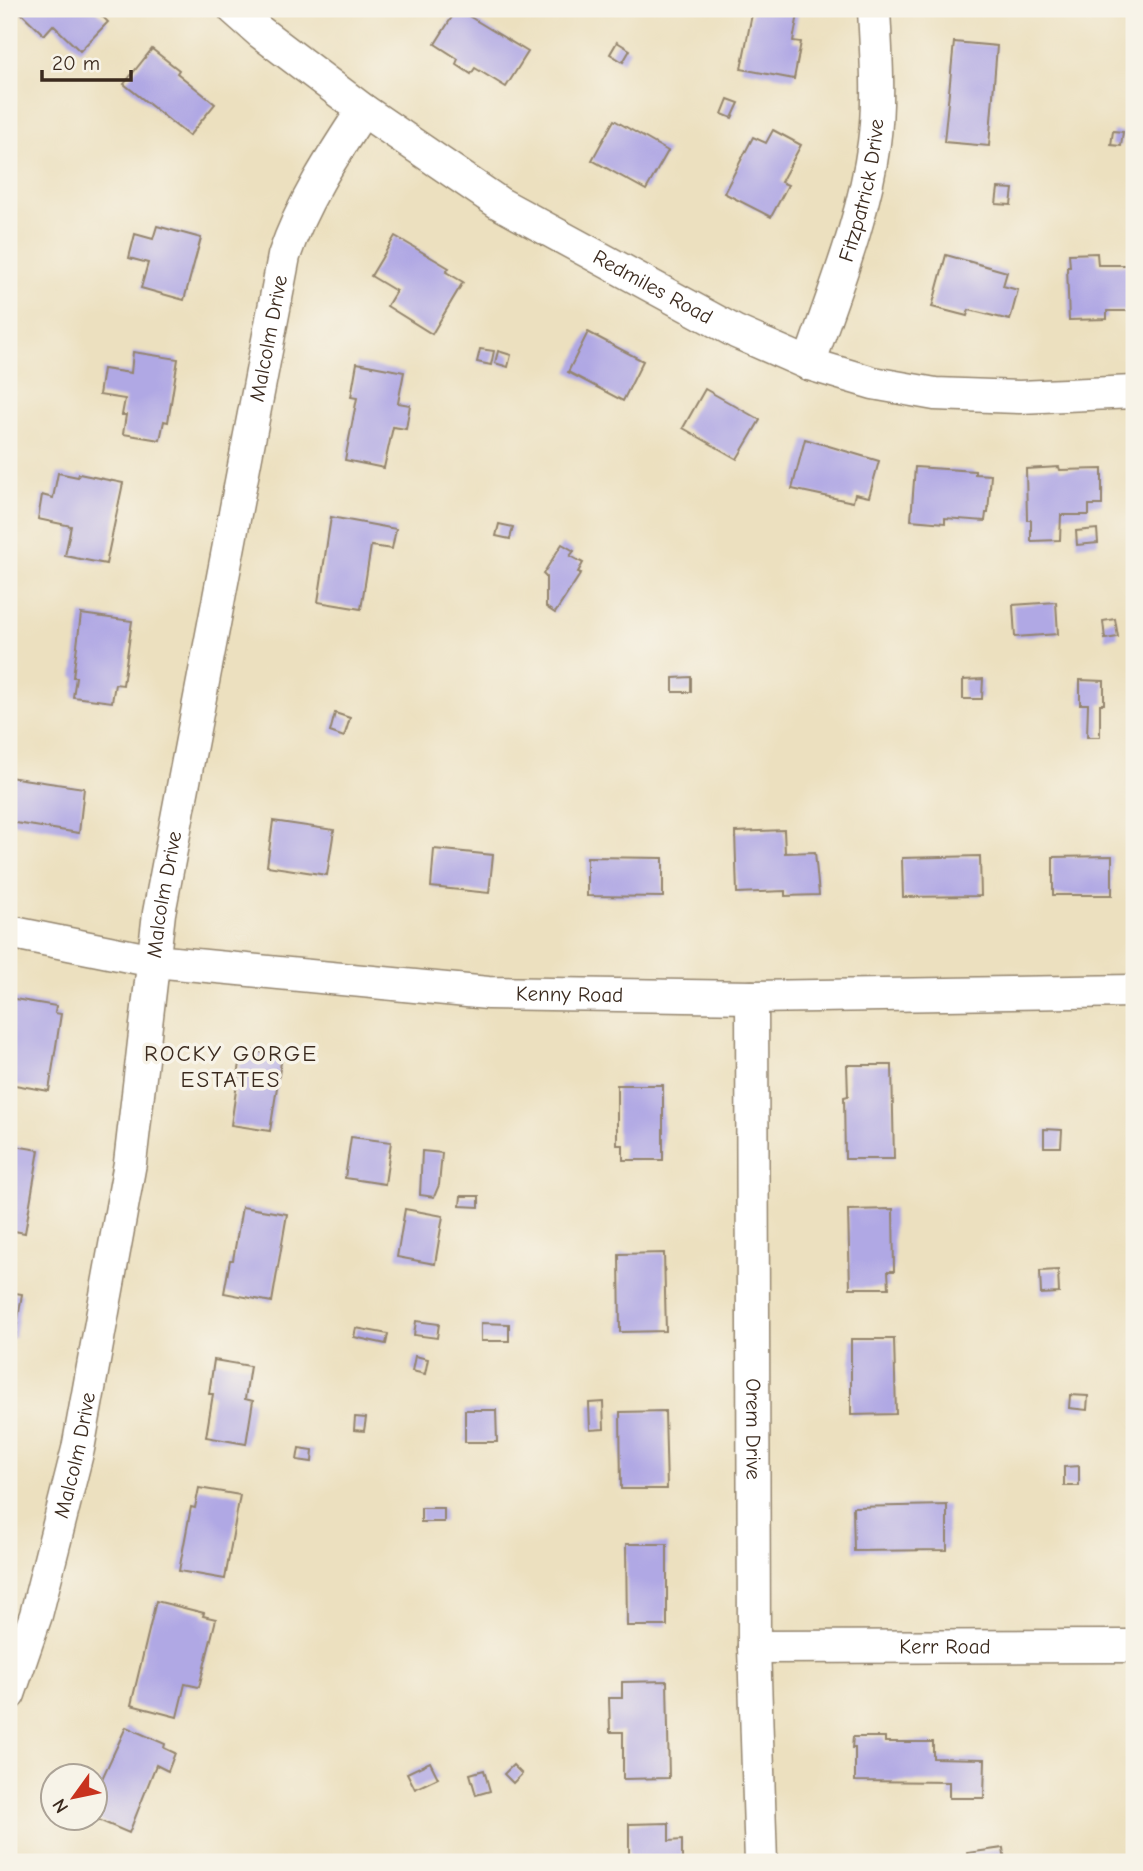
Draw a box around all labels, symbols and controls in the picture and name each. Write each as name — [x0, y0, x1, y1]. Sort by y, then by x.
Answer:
scale bar — [42, 38, 131, 82]
text: 20 m — [52, 51, 100, 75]
street label: Fitzpatrick Drive — [834, 118, 888, 265]
street label: Redmiles Road — [589, 245, 717, 329]
street label: Malcolm Drive — [245, 273, 292, 404]
street label: Malcolm Drive — [142, 829, 186, 959]
street label: Kenny Road — [516, 981, 623, 1007]
district label: ROCKY GORGE ESTATES — [144, 1040, 318, 1093]
street label: Orem Drive — [741, 1378, 765, 1480]
street label: Malcolm Drive — [49, 1390, 100, 1521]
street label: Kerr Road — [899, 1634, 991, 1659]
north arrow — [38, 1762, 108, 1832]
text: N — [48, 1795, 73, 1817]

